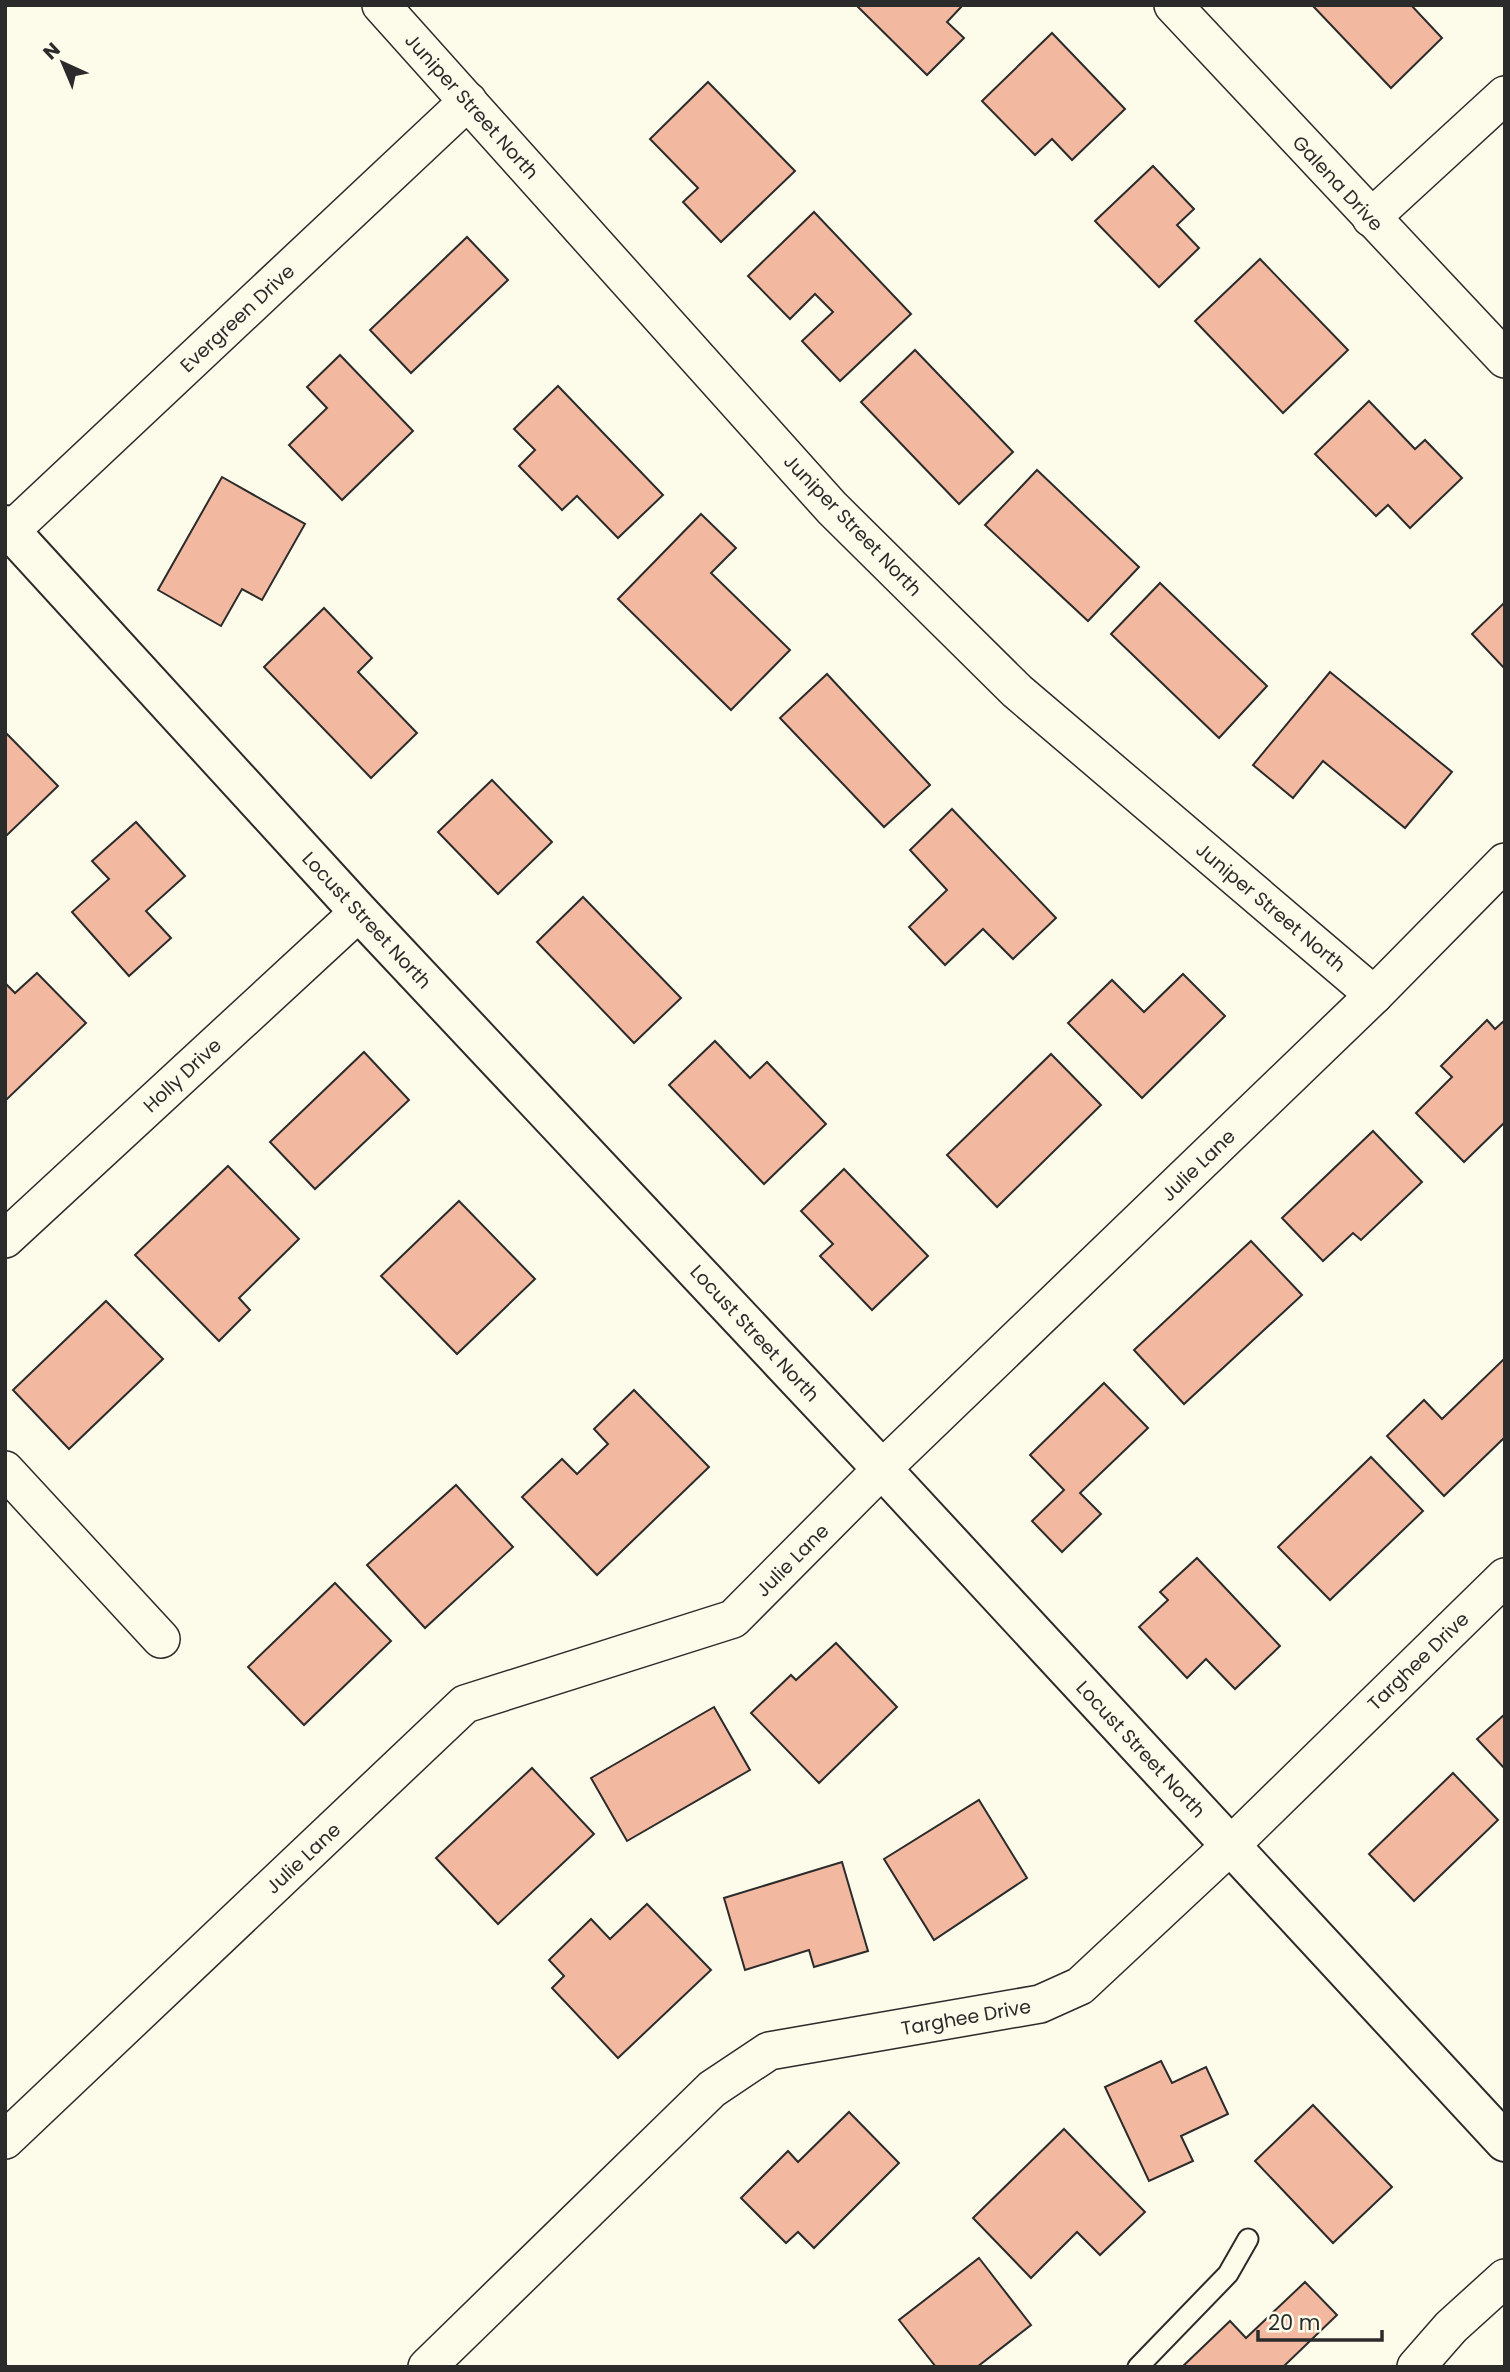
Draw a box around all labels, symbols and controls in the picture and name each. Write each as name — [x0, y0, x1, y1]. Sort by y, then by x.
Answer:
street label: Juniper Street North — [399, 27, 545, 185]
north arrow — [28, 28, 98, 98]
text: N — [37, 36, 66, 66]
street label: Galena Drive — [1286, 130, 1389, 237]
street label: Evergreen Drive — [174, 258, 301, 379]
street label: Juniper Street North — [778, 448, 928, 602]
street label: Juniper Street North — [1190, 837, 1351, 978]
street label: Locust Street North — [296, 846, 437, 995]
street label: Holly Drive — [137, 1032, 227, 1119]
street label: Julie Lane — [1155, 1123, 1241, 1208]
street label: Locust Street North — [684, 1259, 825, 1408]
street label: Julie Lane — [750, 1518, 835, 1603]
street label: Targhee Drive — [1362, 1606, 1475, 1717]
street label: Locust Street North — [1070, 1675, 1211, 1824]
street label: Julie Lane — [260, 1817, 347, 1900]
street label: Targhee Drive — [899, 1993, 1033, 2042]
scale bar — [1258, 2298, 1382, 2342]
text: 20 m — [1268, 2308, 1321, 2337]

